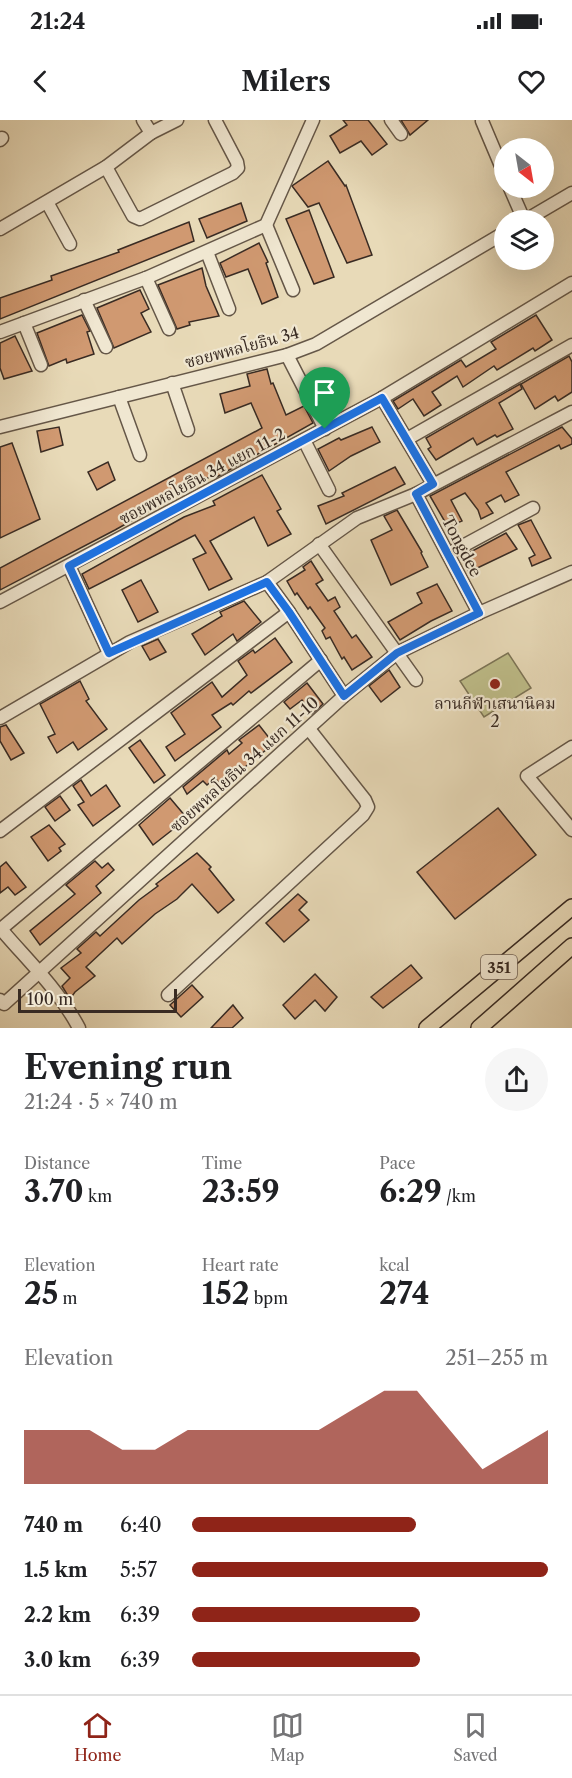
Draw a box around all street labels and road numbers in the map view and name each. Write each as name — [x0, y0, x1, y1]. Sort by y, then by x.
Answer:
street label: ซอยพหลโยธิน 34 — [183, 322, 301, 372]
street label: ซอยพหลโยธิน 34 แยก 11-2 — [115, 424, 289, 528]
street label: Tongdee — [438, 512, 486, 580]
street label: ซอยพหลโยธิน 34 แยก 11-10 — [166, 692, 322, 836]
road number: 351 — [481, 955, 517, 979]

